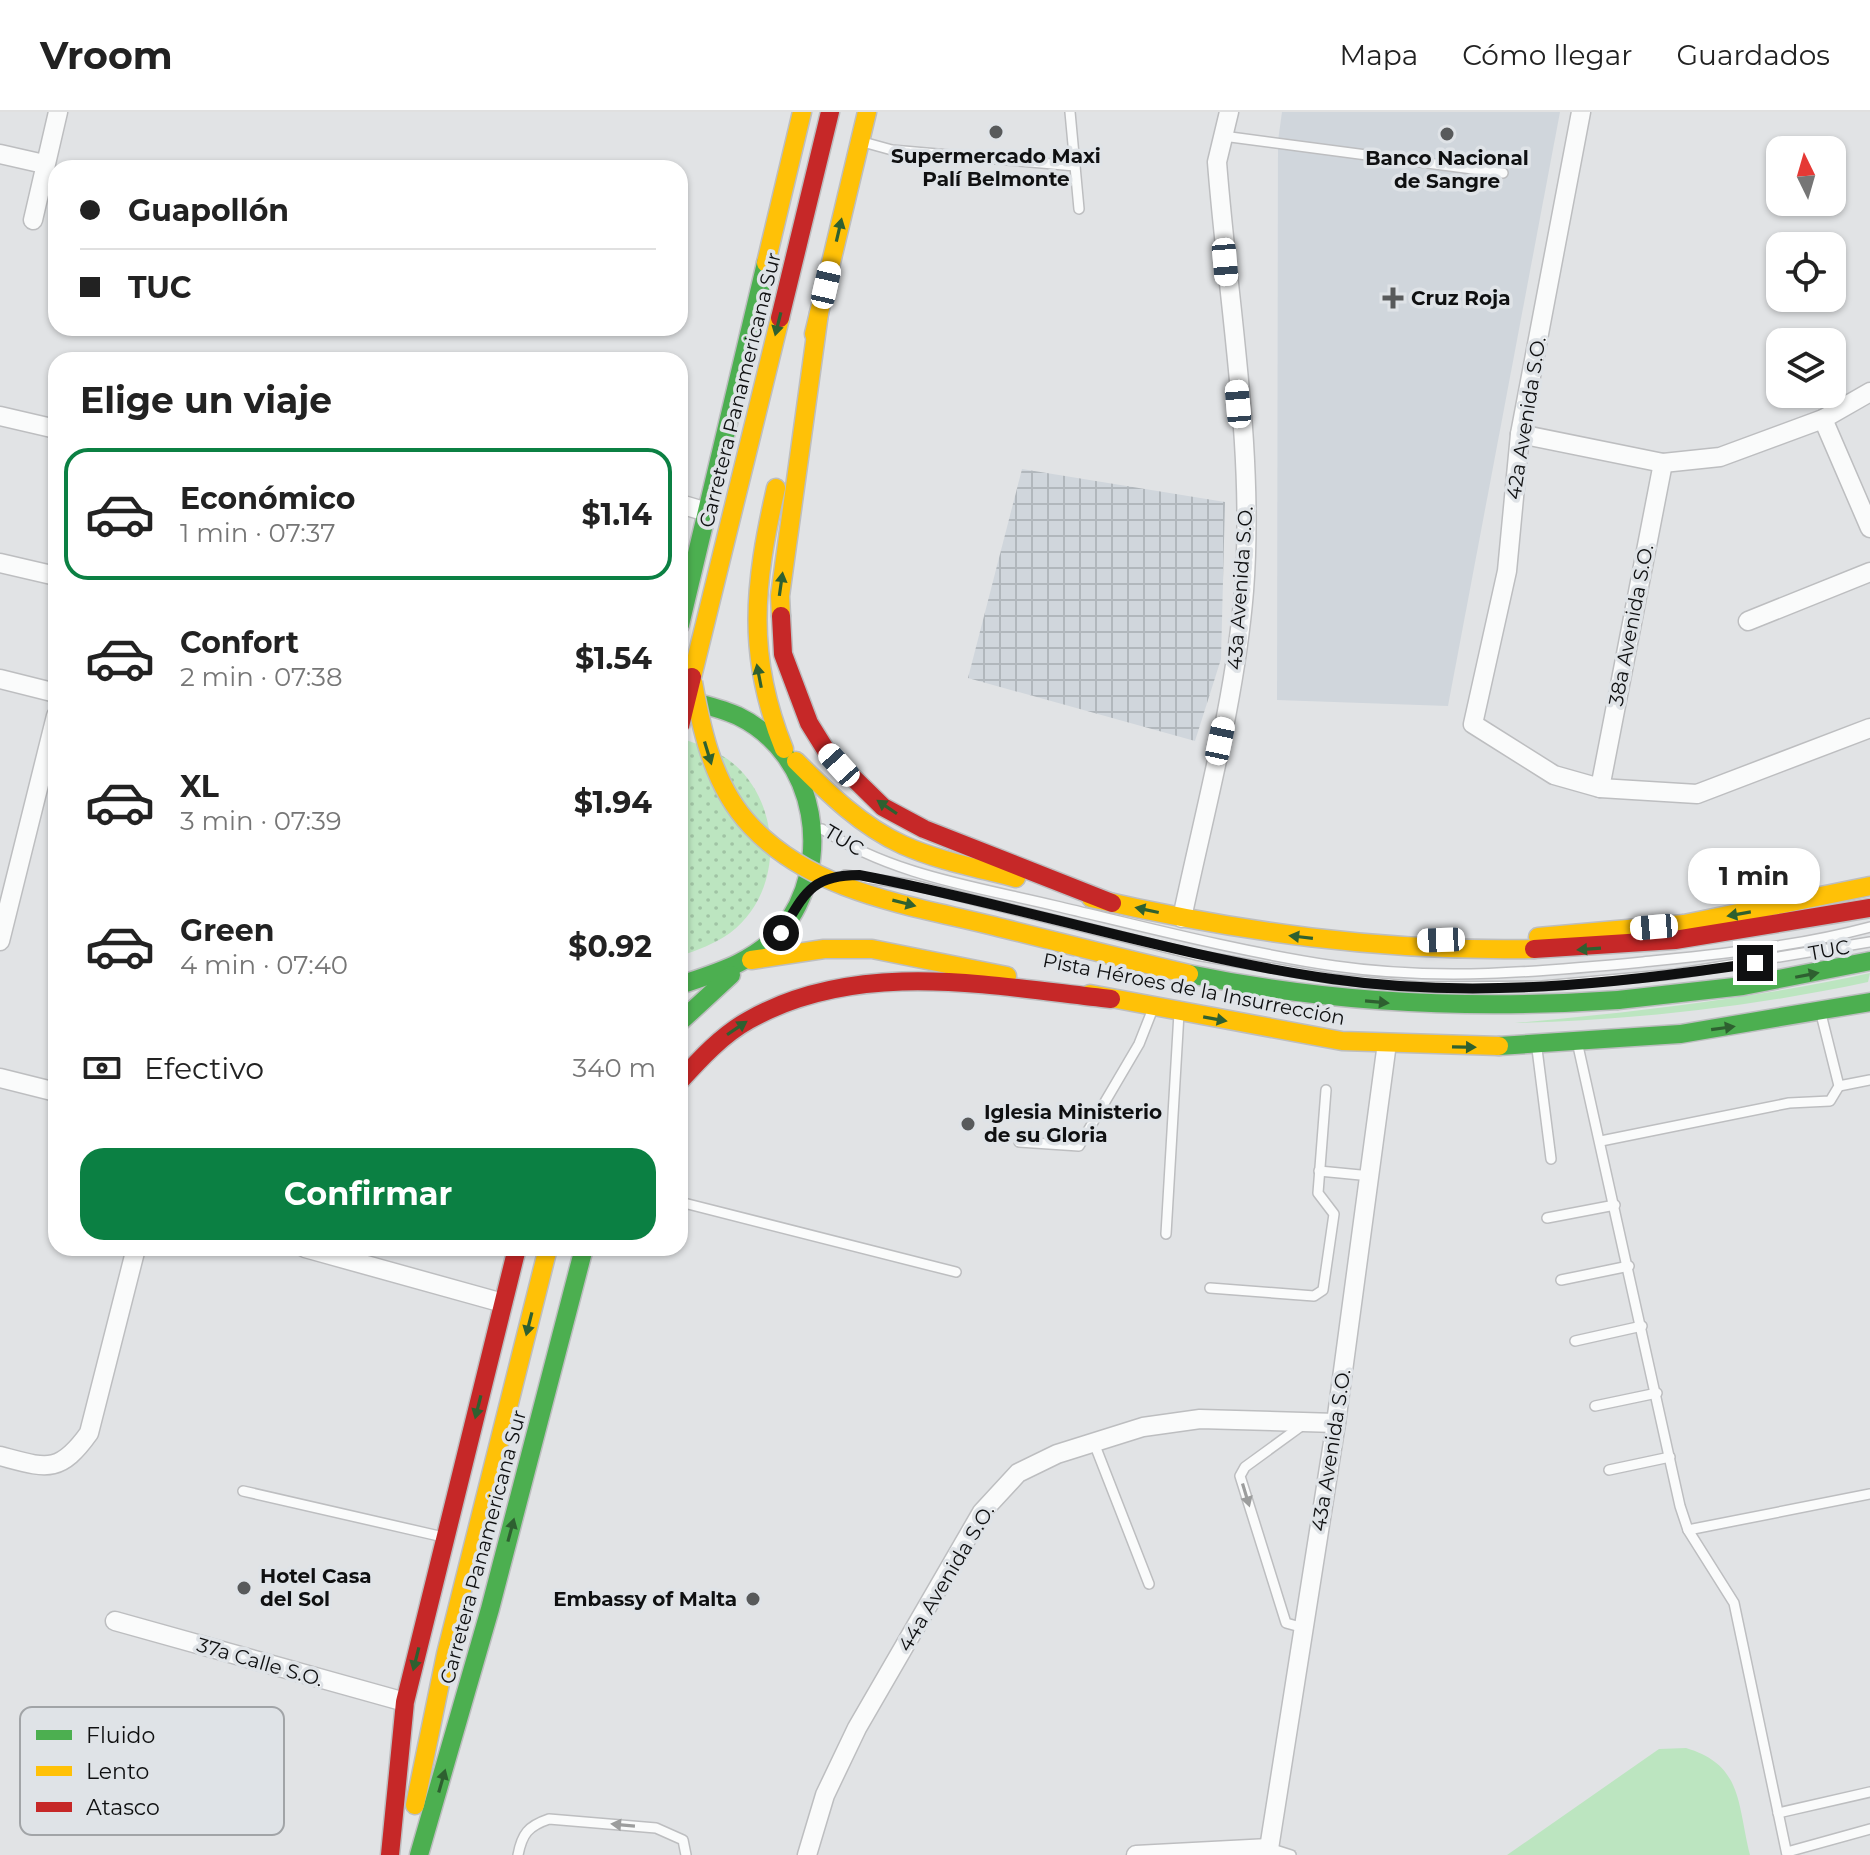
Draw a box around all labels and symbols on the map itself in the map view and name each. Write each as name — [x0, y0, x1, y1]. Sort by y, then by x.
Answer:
marker: Supermercado Maxi Palí Belmonte — [987, 123, 1005, 141]
marker: Banco Nacional de Sangre — [1438, 125, 1456, 143]
north arrow — [1766, 136, 1846, 216]
place label: Supermercado Maxi Palí Belmonte — [891, 144, 1101, 191]
place label: Banco Nacional de Sangre — [1365, 146, 1529, 193]
one-way arrow — [833, 217, 846, 242]
car — [1211, 237, 1239, 287]
street label: Carretera Panamericana Sur — [694, 250, 786, 530]
car — [809, 259, 843, 311]
place label: Cruz Roja — [1411, 286, 1511, 310]
marker: Cruz Roja — [1382, 287, 1404, 309]
one-way arrow — [772, 311, 784, 336]
street label: 42a Avenida S.O. — [1501, 335, 1551, 501]
car — [1224, 379, 1252, 429]
street label: 43a Avenida S.O. — [1222, 505, 1258, 671]
street label: 38a Avenida S.O. — [1604, 542, 1658, 708]
one-way arrow — [775, 571, 788, 596]
one-way arrow — [752, 663, 764, 688]
car — [1203, 715, 1237, 767]
car — [814, 739, 864, 791]
one-way arrow — [702, 741, 715, 765]
one-way arrow — [876, 800, 897, 815]
street label: TUC — [820, 819, 868, 861]
callout: 1 min — [1689, 847, 1821, 903]
one-way arrow — [891, 897, 916, 909]
one-way arrow — [1134, 904, 1159, 916]
one-way arrow — [1726, 909, 1751, 921]
car — [1629, 913, 1679, 941]
route start — [763, 915, 799, 951]
car — [1417, 927, 1465, 953]
one-way arrow — [1289, 930, 1314, 943]
street label: TUC — [1807, 935, 1851, 965]
one-way arrow — [1576, 943, 1601, 956]
route end — [1737, 945, 1773, 981]
street label: Pista Héroes de la Insurrección — [1041, 948, 1347, 1030]
one-way arrow — [1794, 968, 1819, 981]
one-way arrow — [1365, 996, 1390, 1009]
one-way arrow — [1203, 1013, 1228, 1026]
one-way arrow — [727, 1021, 748, 1036]
one-way arrow — [1711, 1021, 1736, 1034]
one-way arrow — [1452, 1040, 1477, 1053]
place label: Iglesia Ministerio de su Gloria — [984, 1100, 1162, 1147]
marker: Iglesia Ministerio de su Gloria — [959, 1115, 977, 1133]
one-way arrow — [523, 1311, 535, 1336]
street label: 43a Avenida S.O. — [1306, 1367, 1356, 1533]
one-way arrow — [471, 1394, 484, 1419]
street label: Carretera Panamericana Sur — [435, 1407, 531, 1687]
one-way arrow — [1240, 1483, 1253, 1507]
street label: 44a Avenida S.O. — [893, 1500, 999, 1656]
one-way arrow — [506, 1518, 518, 1543]
place label: Hotel Casa del Sol — [260, 1564, 372, 1611]
marker: Hotel Casa del Sol — [235, 1579, 253, 1597]
place label: Embassy of Malta — [553, 1587, 737, 1611]
marker: Embassy of Malta — [744, 1590, 762, 1608]
street label: 37a Calle S.O. — [194, 1633, 326, 1691]
one-way arrow — [409, 1646, 421, 1671]
legend — [20, 1707, 284, 1835]
text: Fluido — [86, 1722, 155, 1749]
text: Lento — [86, 1758, 149, 1785]
one-way arrow — [436, 1768, 449, 1792]
text: Atasco — [86, 1794, 160, 1821]
one-way arrow — [610, 1819, 635, 1832]

